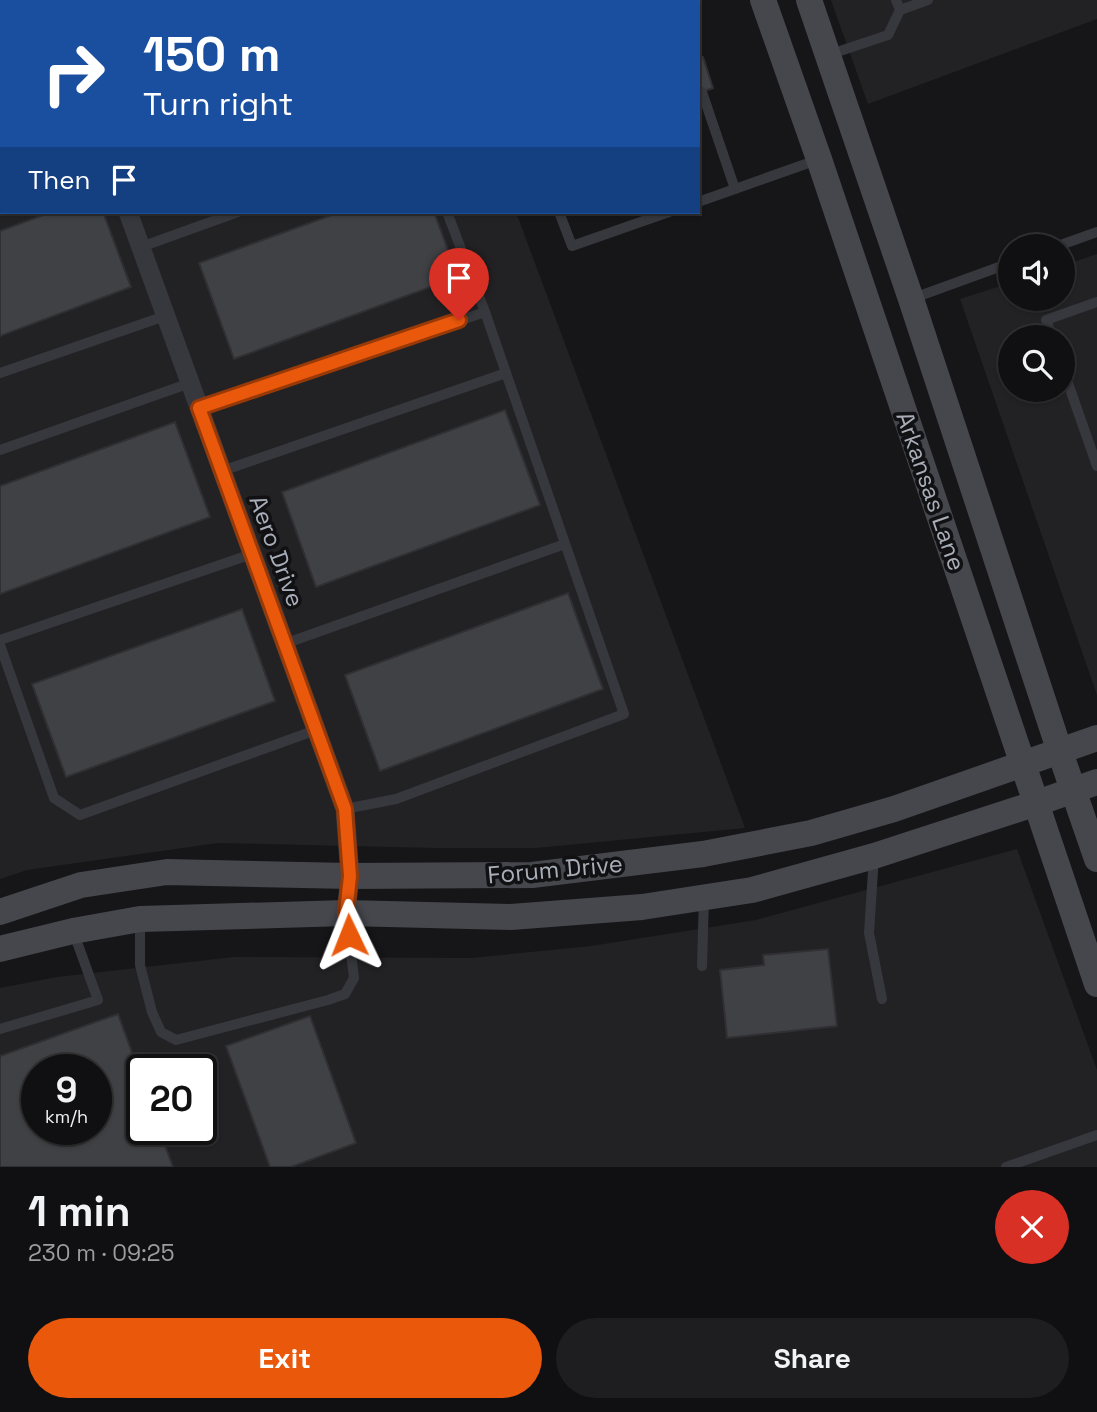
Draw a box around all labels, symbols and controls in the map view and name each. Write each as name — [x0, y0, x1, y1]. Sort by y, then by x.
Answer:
text: 150 m — [143, 23, 281, 85]
icon: right — [28, 28, 119, 119]
text: Turn right — [143, 84, 293, 124]
icon: arrive — [105, 161, 143, 199]
text: Then — [28, 163, 91, 197]
map controls — [998, 234, 1075, 402]
button: sound — [998, 234, 1075, 311]
pin — [429, 248, 489, 320]
icon: arrive — [440, 259, 478, 297]
button: search — [998, 325, 1075, 402]
street label: Arkansas Lane — [889, 407, 973, 575]
street label: Aero Drive — [243, 491, 311, 611]
street label: Forum Drive — [486, 848, 624, 890]
position arrow — [312, 898, 386, 972]
speed limit sign: 20 — [126, 1054, 217, 1145]
text: 9 — [56, 1068, 77, 1112]
text: km/h — [45, 1105, 88, 1128]
text: 1 min — [28, 1185, 131, 1238]
button: close — [995, 1190, 1069, 1264]
text: 230 m · 09:25 — [28, 1238, 175, 1268]
button: Exit — [28, 1318, 542, 1398]
button: Share — [556, 1318, 1069, 1398]

